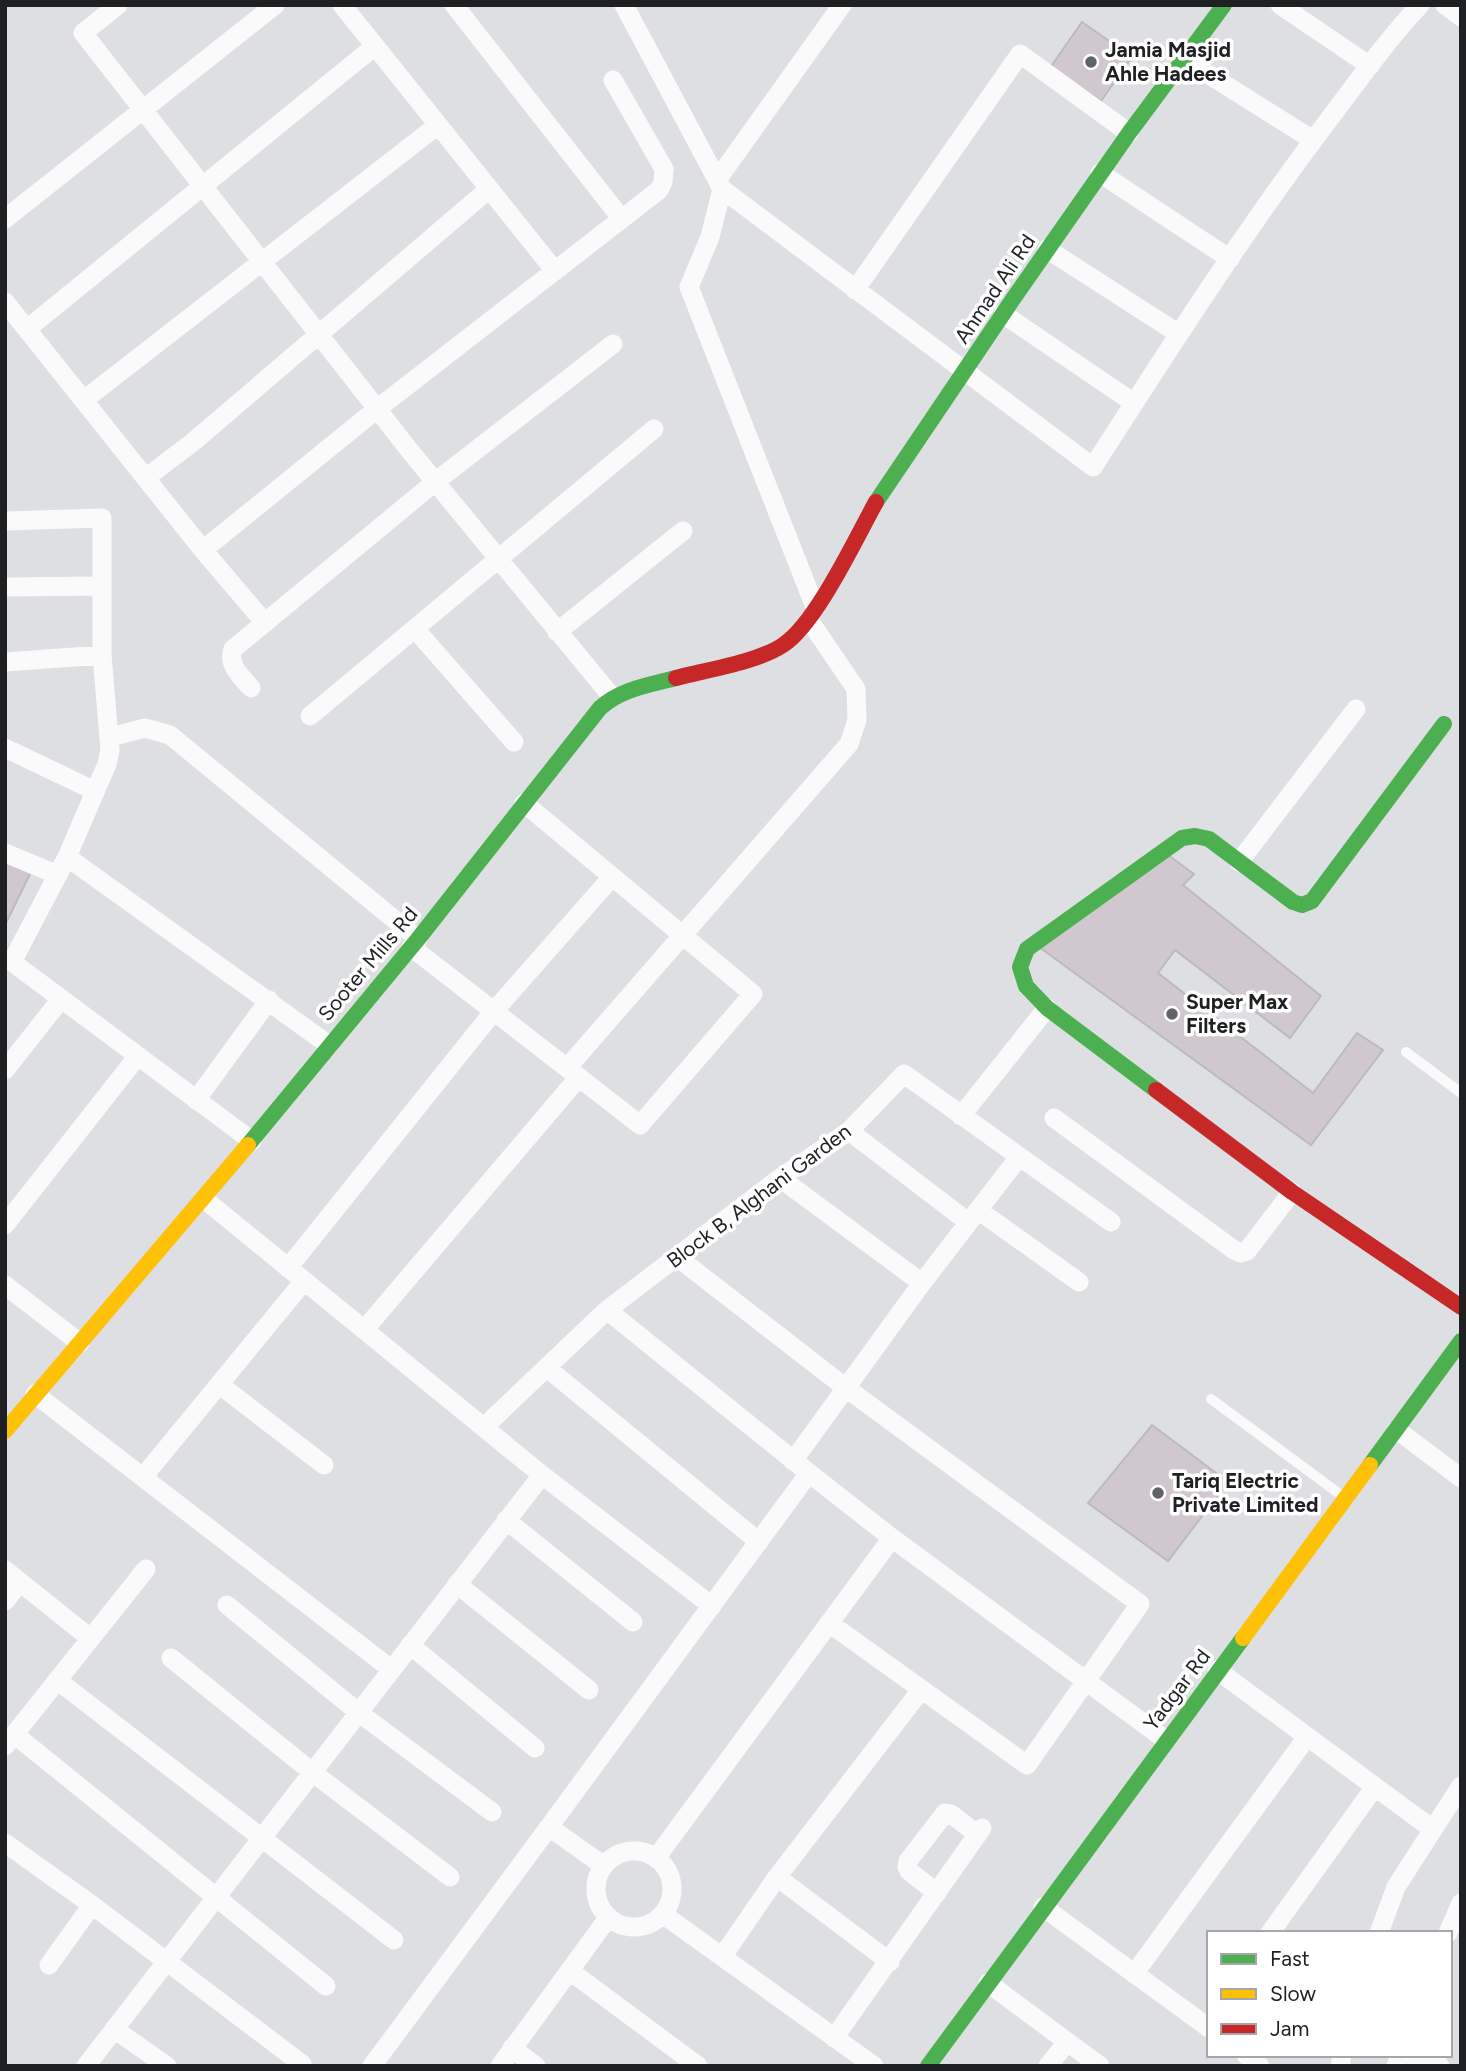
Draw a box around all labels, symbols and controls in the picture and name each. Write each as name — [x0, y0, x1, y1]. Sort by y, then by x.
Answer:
place label: Jamia Masjid Ahle Hadees — [1105, 37, 1231, 86]
marker: Jamia Masjid Ahle Hadees — [1083, 54, 1099, 70]
street label: Ahmad Ali Rd — [949, 229, 1040, 348]
street label: Sooter Mills Rd — [313, 902, 423, 1026]
place label: Super Max Filters — [1186, 989, 1289, 1038]
marker: Super Max Filters — [1164, 1006, 1180, 1022]
street label: Block B, Alghani Garden — [662, 1118, 856, 1273]
place label: Tariq Electric Private Limited — [1172, 1468, 1318, 1517]
marker: Tariq Electric Private Limited — [1150, 1485, 1166, 1501]
street label: Yadgar Rd — [1138, 1644, 1215, 1735]
legend — [1207, 1931, 1452, 2057]
text: Fast — [1270, 1946, 1310, 1971]
text: Slow — [1270, 1981, 1316, 2006]
text: Jam — [1270, 2016, 1309, 2041]

